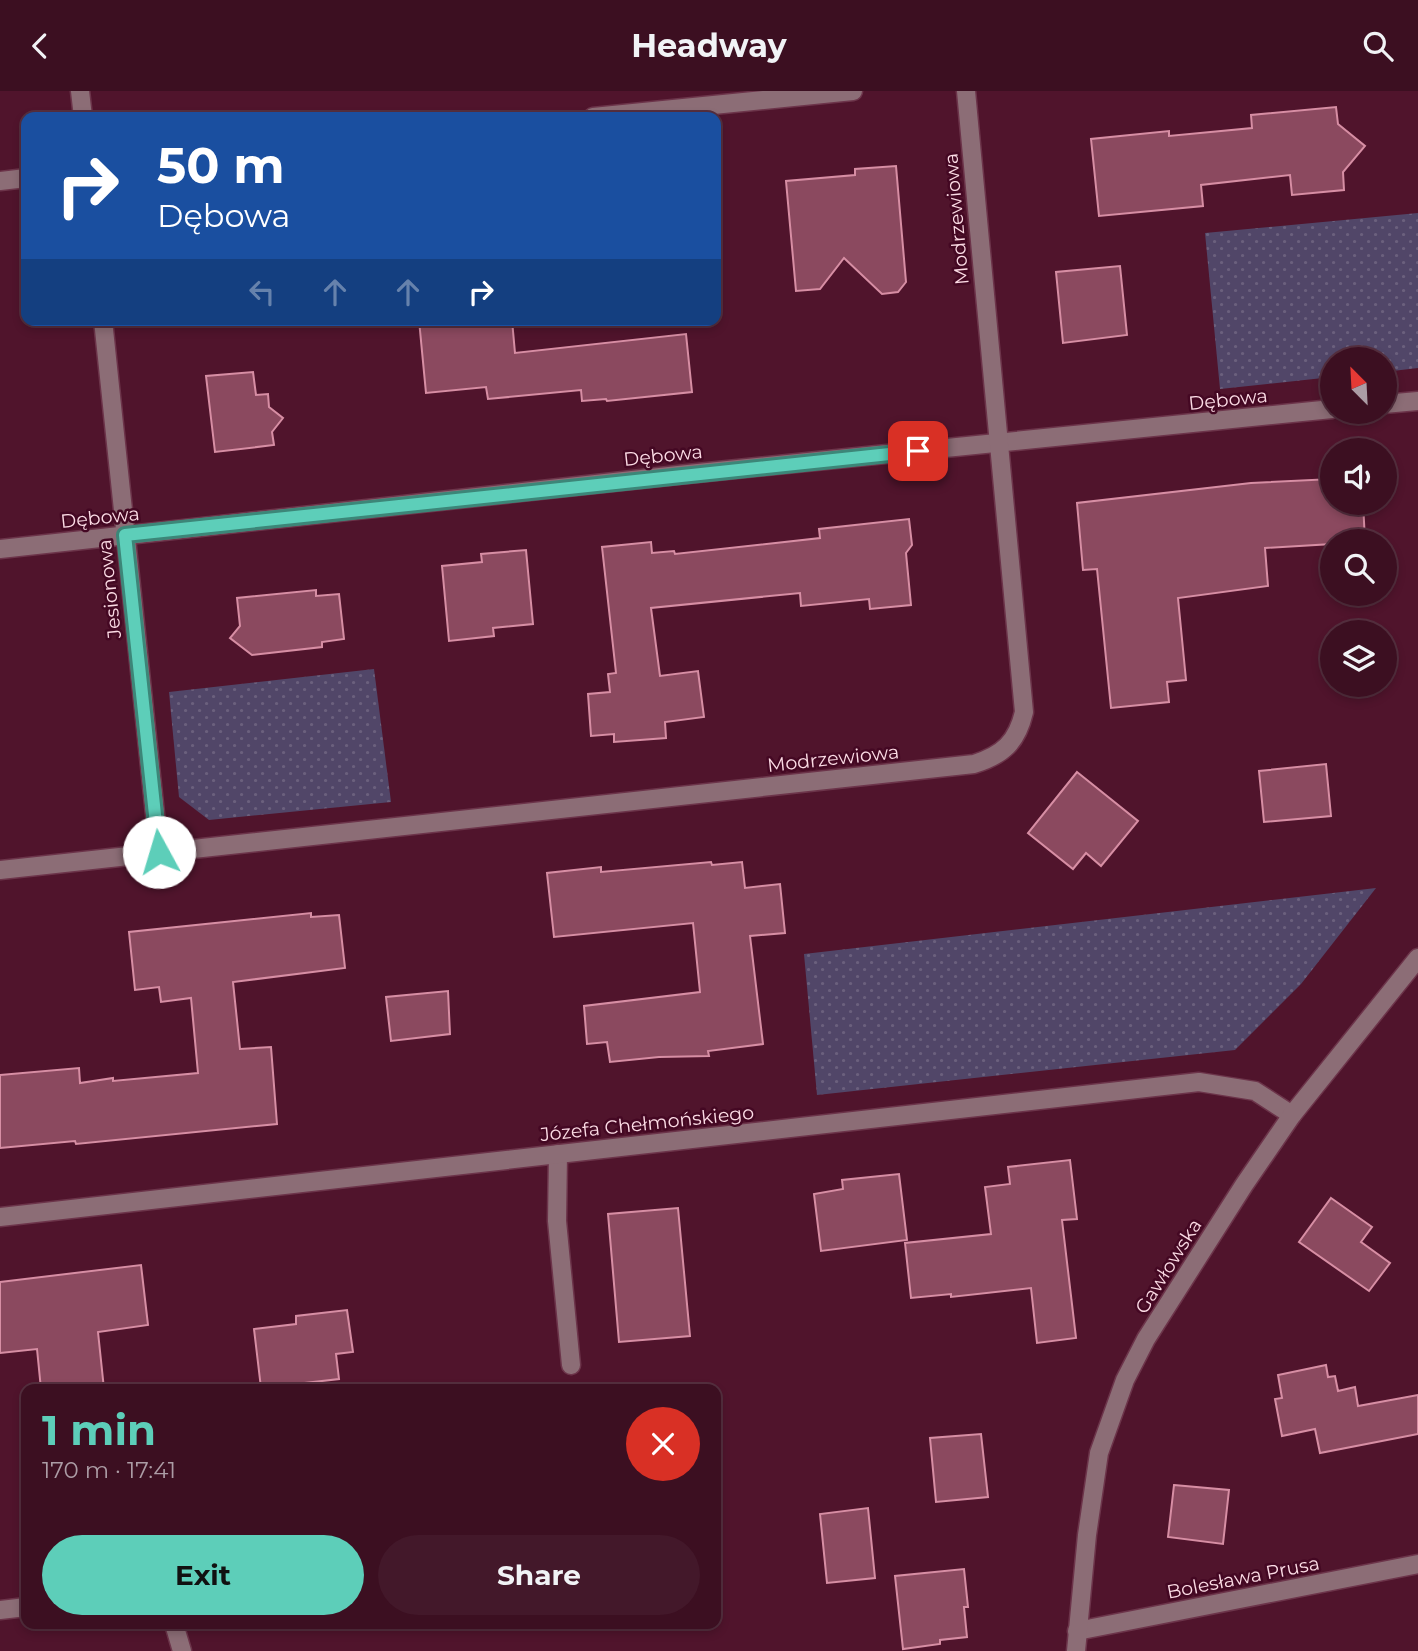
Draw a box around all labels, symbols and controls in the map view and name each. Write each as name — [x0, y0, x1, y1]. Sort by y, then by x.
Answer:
text: Headway — [631, 26, 787, 65]
icon: back — [21, 27, 59, 65]
icon: search — [1359, 27, 1397, 65]
text: 50 m — [157, 136, 285, 195]
icon: right — [42, 140, 133, 231]
street label: Modrzewiowa — [939, 152, 974, 286]
text: Dębowa — [157, 196, 290, 235]
icon: left — [243, 273, 281, 311]
icon: ahead — [316, 273, 354, 311]
icon: ahead — [389, 273, 427, 311]
icon: right — [462, 273, 500, 311]
north arrow — [1320, 347, 1396, 423]
map controls — [1320, 347, 1397, 697]
street label: Dębowa — [1187, 384, 1269, 415]
pin — [888, 421, 948, 481]
icon: arrive — [899, 432, 937, 470]
button: sound — [1320, 438, 1397, 515]
street label: Dębowa — [622, 440, 704, 471]
street label: Dębowa — [59, 502, 141, 533]
button: search — [1320, 529, 1397, 606]
street label: Jesionowa — [93, 538, 126, 641]
button: layers — [1320, 620, 1397, 697]
street label: Modrzewiowa — [766, 740, 900, 777]
position arrow — [122, 815, 196, 889]
street label: Józefa Chełmońskiego — [538, 1101, 755, 1146]
street label: Gawłowska — [1130, 1215, 1207, 1318]
text: 1 min — [42, 1404, 156, 1456]
button: close — [626, 1407, 700, 1481]
text: 170 m · 17:41 — [42, 1456, 176, 1484]
button: Exit — [42, 1535, 364, 1615]
button: Share — [378, 1535, 700, 1615]
street label: Bolesława Prusa — [1165, 1551, 1321, 1604]

